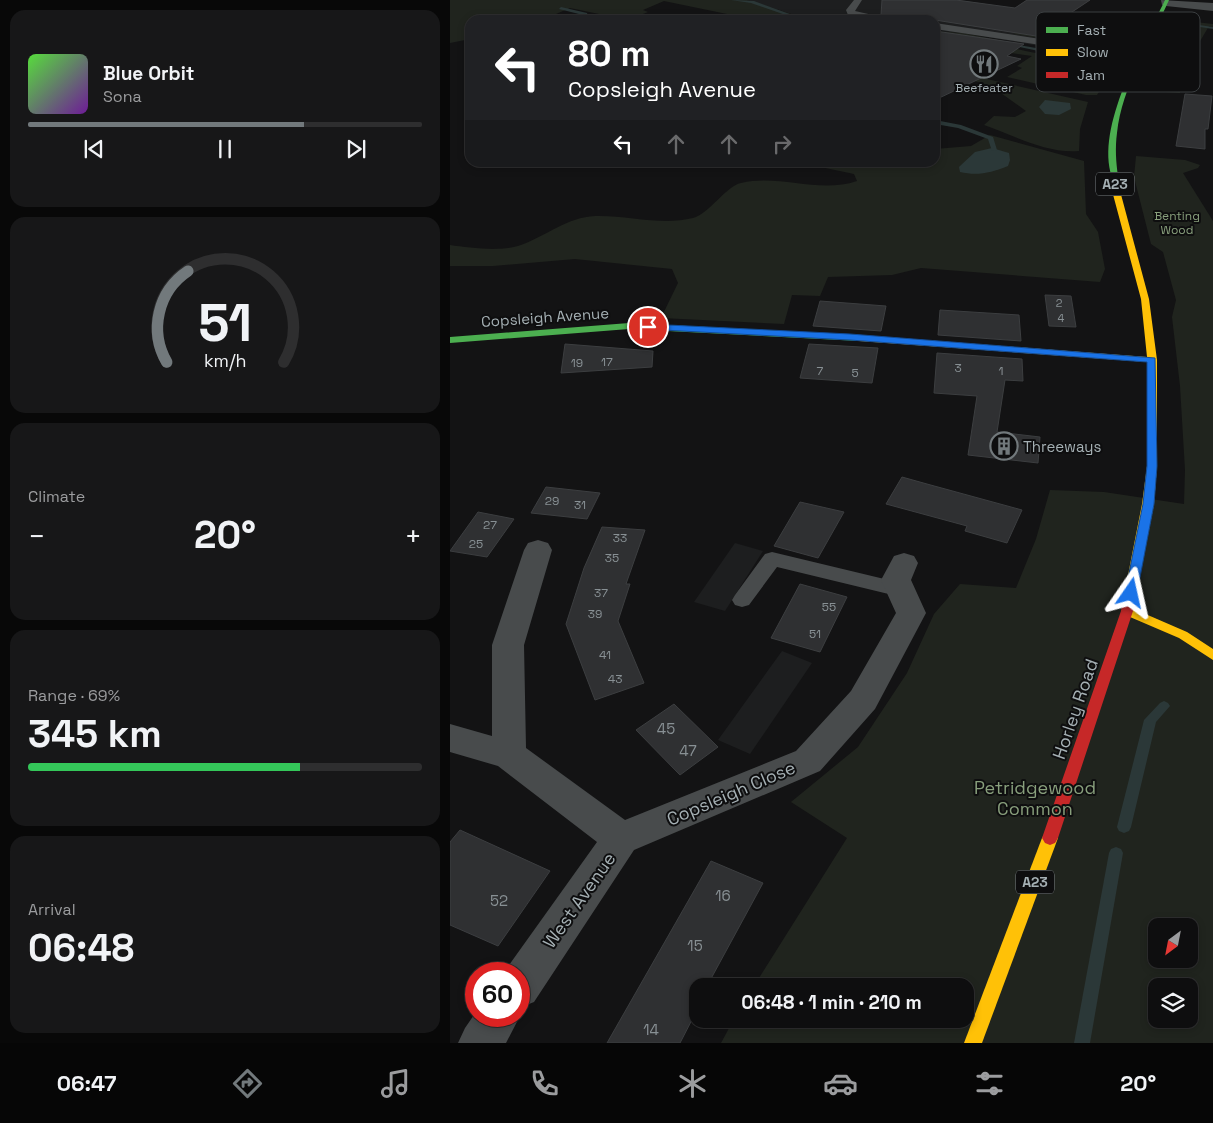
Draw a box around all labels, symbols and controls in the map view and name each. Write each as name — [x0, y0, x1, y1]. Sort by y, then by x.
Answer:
legend — [1036, 12, 1200, 92]
text: Fast — [1077, 21, 1106, 39]
text: 80 m — [568, 32, 650, 76]
icon: left — [485, 35, 550, 100]
text: Slow — [1077, 43, 1109, 61]
restaurant icon: Beefeater — [969, 49, 999, 79]
text: Blue Orbit — [103, 61, 194, 86]
text: Jam — [1077, 66, 1105, 84]
text: Copsleigh Avenue — [568, 75, 756, 103]
place label: Beefeater — [955, 80, 1013, 96]
text: Sona — [103, 86, 142, 107]
icon: left — [609, 130, 637, 158]
icon: ahead — [662, 130, 690, 158]
icon: ahead — [715, 130, 743, 158]
icon: right — [768, 130, 796, 158]
icon: previous — [80, 135, 108, 163]
icon: pause — [211, 135, 239, 163]
icon: next — [342, 135, 370, 163]
road number: A23 — [1096, 172, 1134, 195]
park label: Benting Wood — [1154, 208, 1200, 238]
text: 51 — [198, 290, 252, 356]
house number: 2 — [1056, 296, 1063, 310]
street label: Copsleigh Avenue — [480, 303, 610, 331]
pin — [627, 306, 669, 348]
house number: 4 — [1058, 311, 1065, 325]
icon: arrive — [634, 313, 662, 341]
text: km/h — [204, 349, 246, 372]
house number: 17 — [601, 354, 613, 370]
house number: 19 — [571, 355, 583, 371]
house number: 3 — [954, 360, 962, 376]
house number: 7 — [817, 363, 824, 379]
house number: 1 — [998, 363, 1004, 379]
house number: 5 — [851, 365, 859, 381]
building icon: Threeways — [989, 431, 1019, 461]
place label: Threeways — [1023, 437, 1102, 456]
text: Climate — [28, 486, 85, 507]
house number: 29 — [545, 493, 559, 509]
house number: 31 — [574, 497, 586, 513]
text: 20° — [194, 511, 256, 559]
house number: 27 — [483, 517, 497, 533]
text: − — [28, 518, 45, 554]
text: + — [405, 518, 422, 554]
house number: 33 — [613, 530, 627, 546]
house number: 25 — [469, 536, 483, 552]
house number: 35 — [605, 550, 619, 566]
position arrow — [1104, 566, 1156, 618]
house number: 37 — [594, 585, 608, 601]
house number: 55 — [822, 599, 836, 615]
house number: 39 — [588, 606, 602, 622]
house number: 51 — [809, 626, 821, 642]
house number: 41 — [599, 647, 611, 663]
street label: Horley Road — [1047, 656, 1103, 762]
house number: 43 — [608, 671, 622, 687]
text: Range · 69% — [28, 685, 120, 706]
text: 345 km — [28, 710, 162, 758]
house number: 45 — [657, 719, 675, 738]
house number: 47 — [679, 741, 697, 760]
street label: Copsleigh Close — [663, 756, 799, 830]
park label: Petridgewood Common — [974, 776, 1096, 820]
street label: West Avenue — [538, 848, 620, 952]
road number: A23 — [1016, 870, 1054, 894]
house number: 16 — [715, 886, 731, 905]
house number: 52 — [490, 891, 508, 910]
text: Arrival — [28, 899, 76, 920]
north arrow — [1148, 918, 1198, 968]
map controls — [1148, 918, 1198, 1028]
text: 06:48 — [28, 924, 134, 972]
house number: 15 — [687, 936, 703, 955]
speed limit sign: 60 — [465, 962, 530, 1027]
button: layers — [1148, 978, 1198, 1028]
text: 06:48 · 1 min · 210 m — [741, 990, 922, 1015]
house number: 14 — [643, 1020, 659, 1039]
icon: directions — [230, 1066, 265, 1101]
icon: music — [378, 1066, 413, 1101]
icon: phone — [527, 1066, 562, 1101]
icon: climate — [675, 1066, 710, 1101]
icon: car — [823, 1066, 858, 1101]
icon: filters — [972, 1066, 1007, 1101]
text: 06:47 — [57, 1069, 116, 1097]
text: 20° — [1120, 1069, 1156, 1097]

